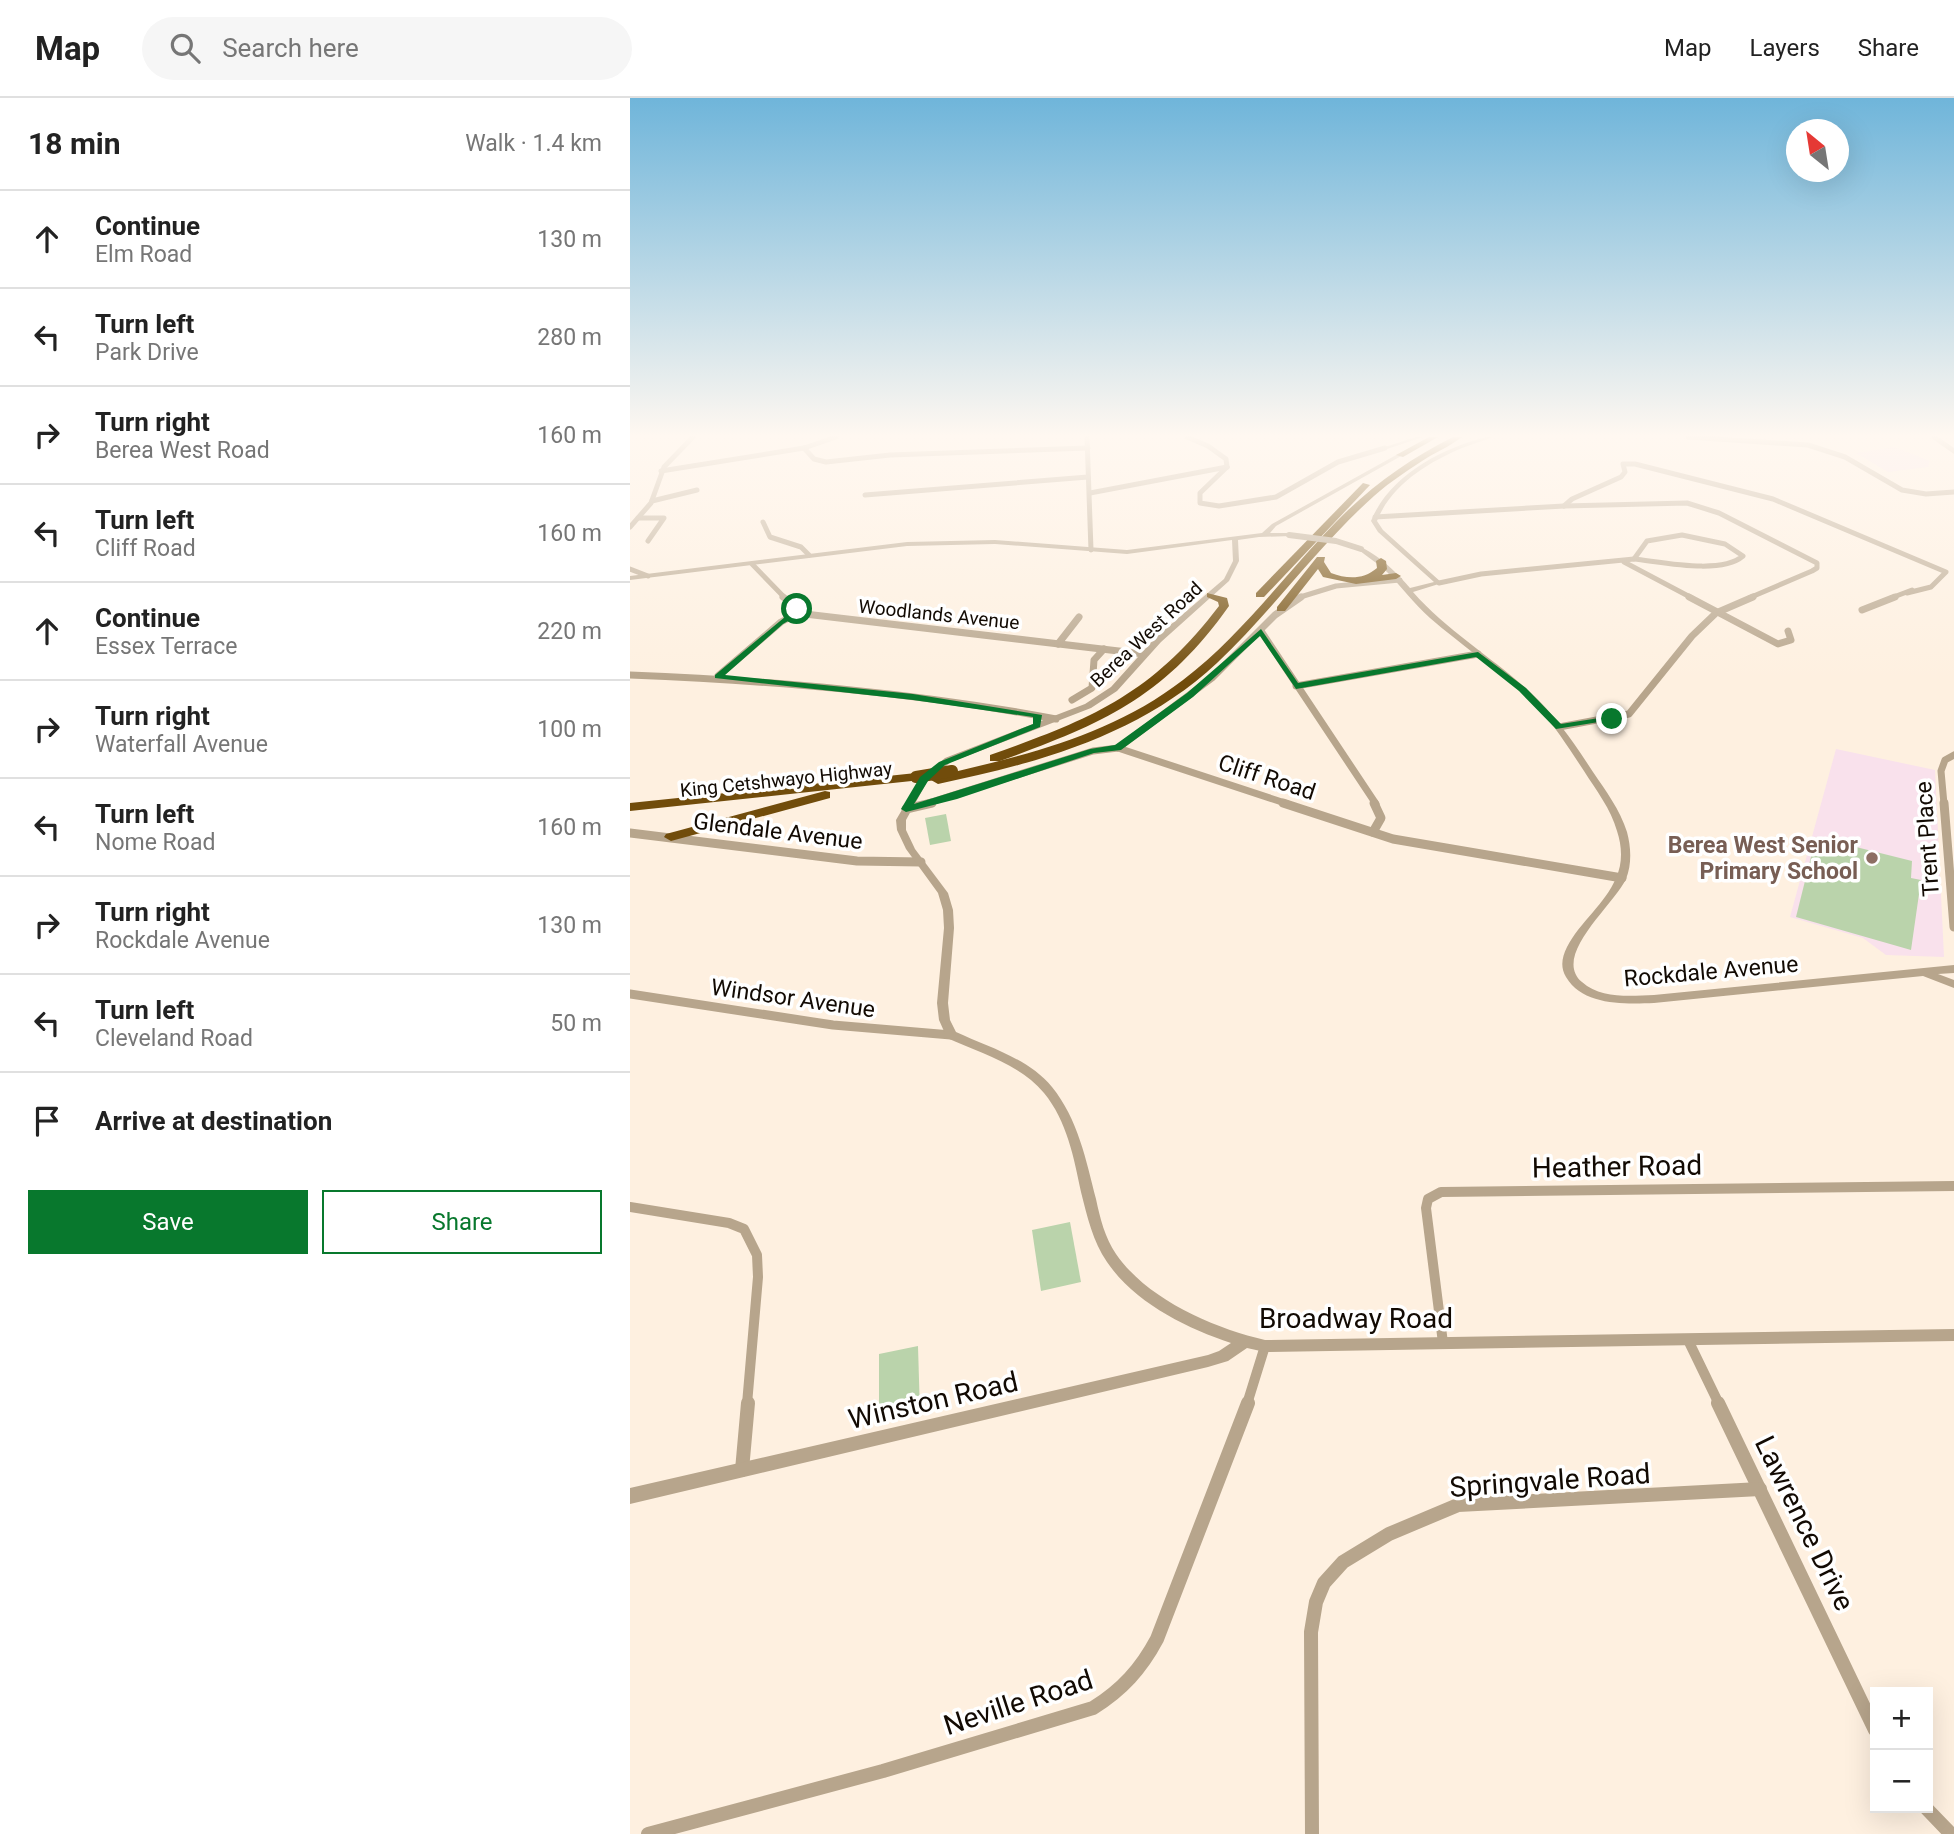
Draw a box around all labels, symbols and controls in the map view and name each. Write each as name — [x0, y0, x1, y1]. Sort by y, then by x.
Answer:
search box — [142, 17, 632, 80]
text: Map — [35, 29, 100, 68]
icon: search — [166, 29, 204, 67]
text: Search here — [222, 33, 359, 63]
text: Map — [1664, 34, 1712, 62]
text: Layers — [1750, 34, 1820, 62]
text: Share — [1858, 34, 1919, 62]
north arrow — [1786, 119, 1849, 182]
text: 18 min — [28, 126, 121, 161]
text: Walk · 1.4 km — [465, 130, 602, 157]
text: Continue — [95, 211, 200, 241]
icon: ahead — [28, 220, 66, 258]
text: 130 m — [537, 226, 602, 253]
text: Elm Road — [95, 241, 192, 268]
text: Turn left — [95, 309, 194, 339]
icon: left — [28, 318, 66, 356]
text: 280 m — [537, 324, 602, 351]
text: Park Drive — [95, 339, 199, 366]
text: Turn right — [95, 407, 210, 437]
icon: right — [28, 416, 66, 454]
text: 160 m — [537, 422, 602, 449]
text: Berea West Road — [95, 437, 270, 464]
text: Turn left — [95, 505, 194, 535]
icon: left — [28, 514, 66, 552]
text: 160 m — [537, 520, 602, 547]
text: Cliff Road — [95, 535, 196, 562]
street label: Berea West Road — [1086, 577, 1207, 692]
route start — [781, 593, 812, 624]
street label: Woodlands Avenue — [857, 595, 1021, 634]
text: Continue — [95, 603, 200, 633]
icon: ahead — [28, 612, 66, 650]
text: 220 m — [537, 618, 602, 645]
text: Essex Terrace — [95, 633, 237, 660]
text: Turn right — [95, 701, 210, 731]
route end — [1596, 703, 1627, 734]
icon: right — [28, 710, 66, 748]
text: 100 m — [537, 716, 602, 743]
text: Waterfall Avenue — [95, 731, 268, 758]
street label: Cliff Road — [1215, 749, 1319, 806]
street label: King Cetshwayo Highway — [679, 757, 893, 802]
street label: Trent Place — [1910, 780, 1945, 897]
text: Turn left — [95, 799, 194, 829]
icon: left — [28, 808, 66, 846]
street label: Glendale Avenue — [692, 808, 864, 855]
text: 160 m — [537, 814, 602, 841]
text: Nome Road — [95, 829, 215, 856]
place label: Berea West Senior Primary School — [1668, 832, 1859, 885]
marker: Berea West Senior Primary School — [1864, 850, 1880, 866]
text: Turn right — [95, 897, 210, 927]
icon: right — [28, 906, 66, 944]
text: 130 m — [537, 912, 602, 939]
text: Rockdale Avenue — [95, 927, 270, 954]
street label: Rockdale Avenue — [1623, 950, 1799, 993]
street label: Windsor Avenue — [709, 974, 877, 1023]
text: Turn left — [95, 995, 194, 1025]
icon: left — [28, 1004, 66, 1042]
text: 50 m — [550, 1010, 602, 1037]
text: Cleveland Road — [95, 1025, 253, 1052]
icon: arrive — [28, 1102, 66, 1140]
text: Arrive at destination — [95, 1106, 332, 1136]
street label: Heather Road — [1532, 1149, 1702, 1184]
button: Save — [28, 1190, 308, 1254]
button: Share — [322, 1190, 602, 1254]
street label: Broadway Road — [1259, 1302, 1453, 1335]
street label: Winston Road — [845, 1365, 1021, 1436]
street label: Lawrence Drive — [1748, 1430, 1861, 1616]
street label: Springvale Road — [1448, 1457, 1652, 1504]
street label: Neville Road — [940, 1663, 1097, 1742]
map controls — [1870, 1687, 1933, 1813]
button: + — [1870, 1687, 1933, 1750]
button: − — [1870, 1750, 1933, 1813]

